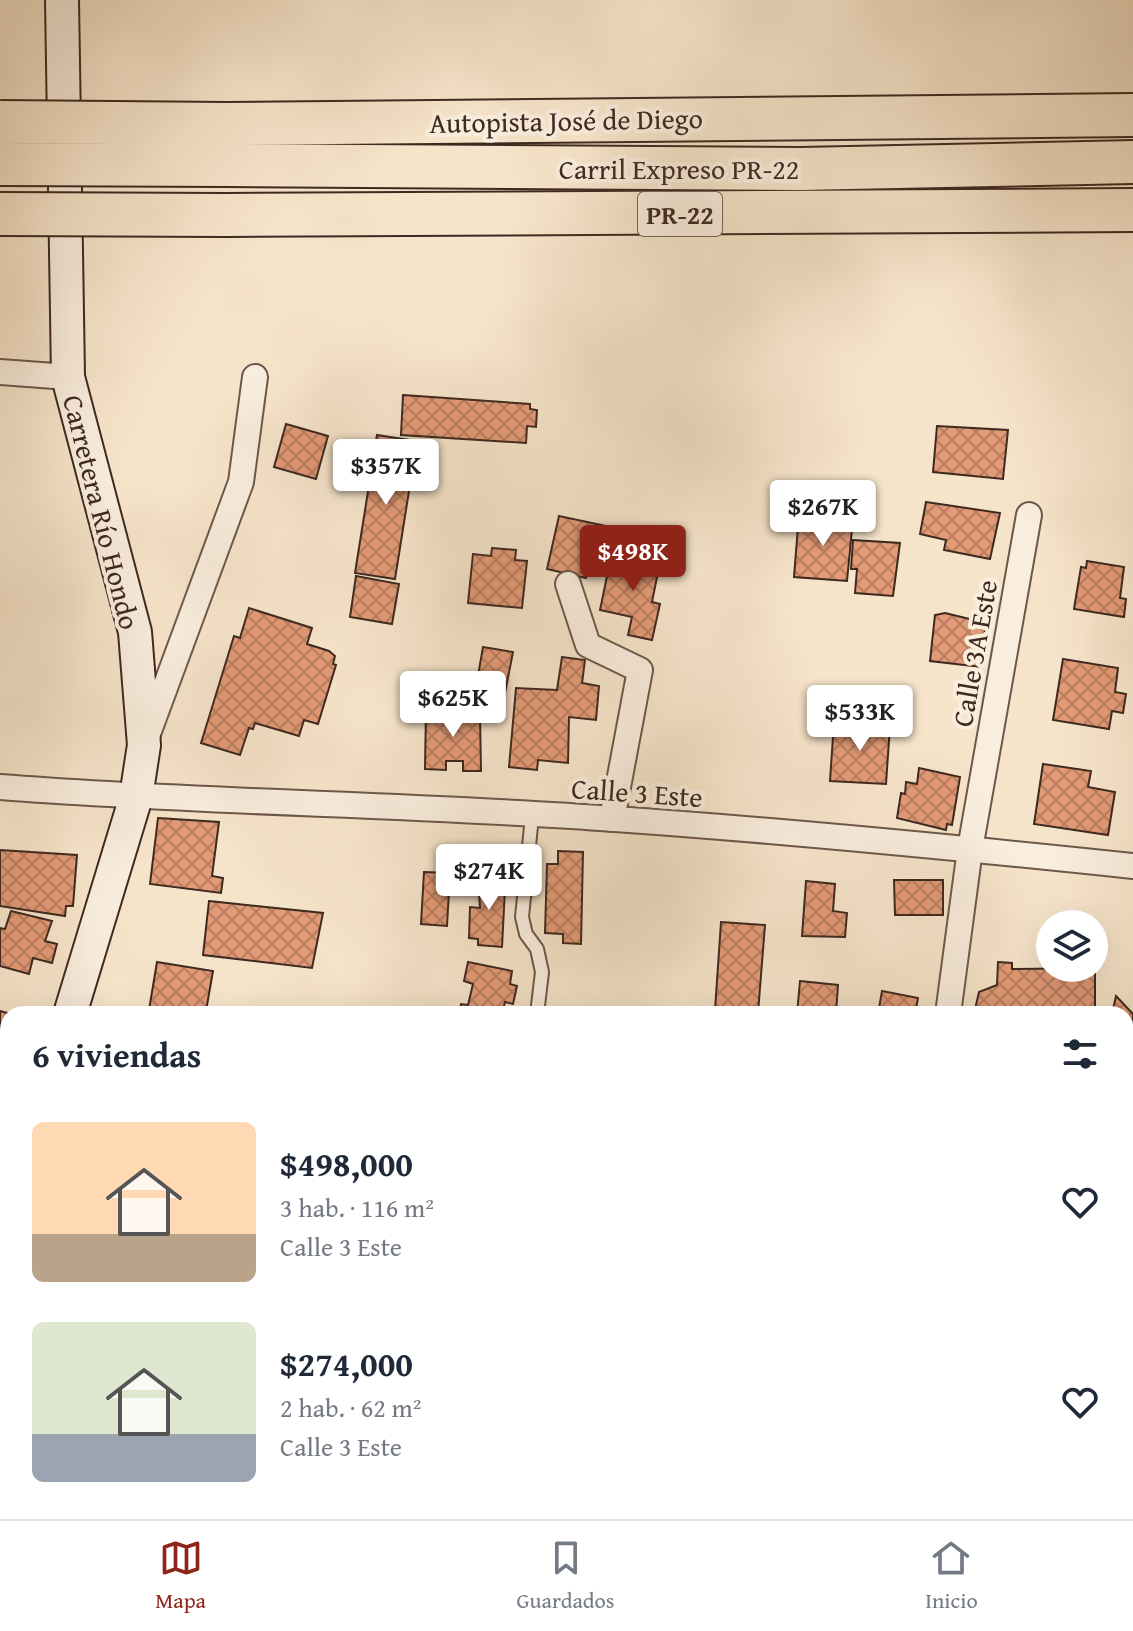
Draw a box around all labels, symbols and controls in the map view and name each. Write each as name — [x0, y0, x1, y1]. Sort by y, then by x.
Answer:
street label: Autopista José de Diego — [429, 97, 703, 143]
street label: Carril Expreso PR-22 — [559, 148, 799, 189]
road number: PR-22 — [638, 192, 722, 236]
street label: Carretera Río Hondo — [53, 391, 151, 633]
pin: $357K — [330, 439, 442, 507]
text: $357K — [351, 445, 421, 484]
pin: $267K — [767, 480, 879, 548]
text: $267K — [788, 486, 858, 525]
pin: $498K — [577, 525, 689, 593]
text: $498K — [598, 531, 668, 570]
street label: Calle 3A Este — [941, 576, 1007, 730]
pin: $625K — [397, 671, 509, 739]
text: $625K — [418, 677, 488, 716]
pin: $533K — [804, 685, 916, 753]
text: $533K — [825, 691, 895, 730]
street label: Calle 3 Este — [570, 767, 704, 817]
pin: $274K — [433, 844, 545, 912]
text: $274K — [454, 850, 524, 889]
map controls — [1036, 910, 1108, 982]
button: layers — [1036, 910, 1108, 982]
text: 6 viviendas — [32, 1030, 201, 1079]
icon: filters — [1058, 1032, 1102, 1076]
text: $498,000 — [280, 1139, 413, 1188]
icon: home — [96, 1154, 192, 1250]
icon: heart — [1058, 1180, 1102, 1224]
text: 3 hab. · 116 m² — [280, 1188, 434, 1227]
text: Calle 3 Este — [280, 1227, 402, 1266]
text: $274,000 — [280, 1339, 413, 1388]
icon: home — [96, 1354, 192, 1450]
icon: heart — [1058, 1380, 1102, 1424]
text: 2 hab. · 62 m² — [280, 1388, 421, 1427]
text: Calle 3 Este — [280, 1427, 402, 1466]
tab: Mapa — [155, 1536, 206, 1616]
tab: Guardados — [517, 1536, 615, 1616]
tab: Inicio — [925, 1536, 978, 1616]

